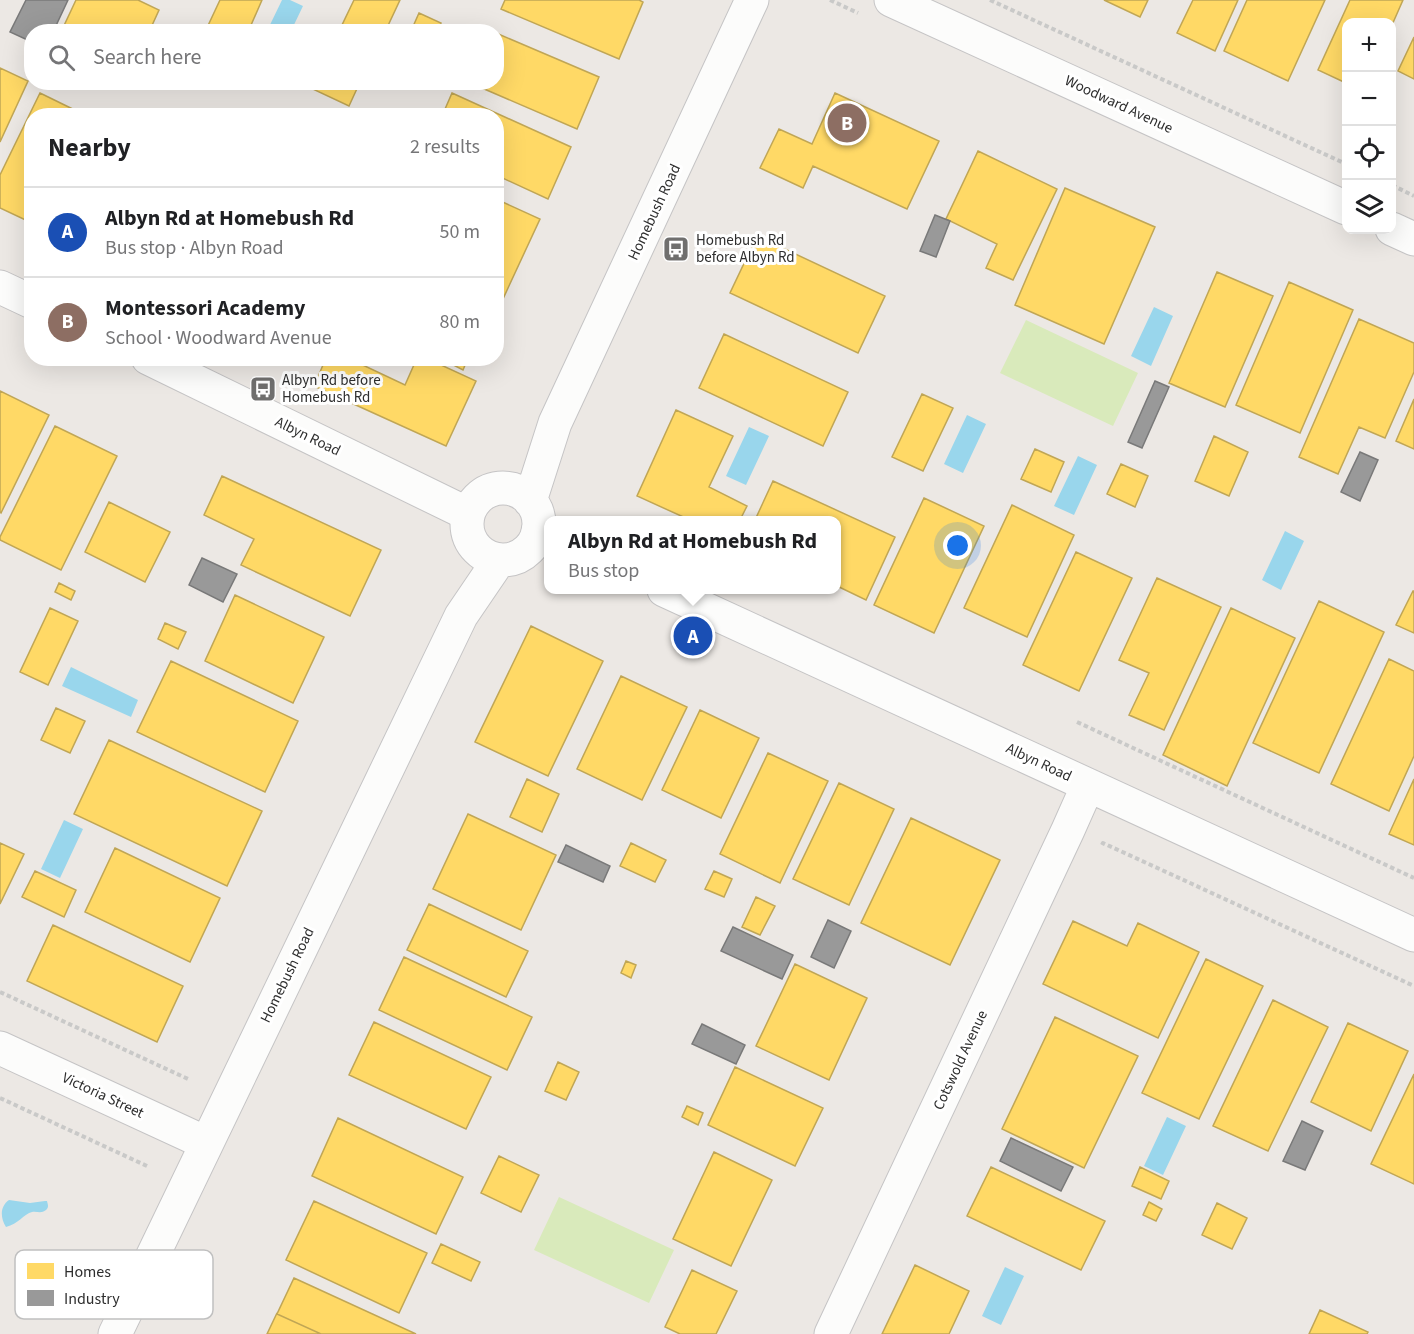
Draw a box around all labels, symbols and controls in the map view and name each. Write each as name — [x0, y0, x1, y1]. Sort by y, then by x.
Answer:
map controls — [1342, 18, 1396, 234]
button: + — [1342, 18, 1396, 72]
search box — [24, 24, 504, 90]
icon: search — [45, 41, 78, 74]
text: Search here — [93, 41, 201, 73]
street label: Woodward Avenue — [1061, 70, 1176, 139]
button: − — [1342, 72, 1396, 126]
pin: B — [828, 100, 866, 146]
button: locate — [1342, 126, 1396, 180]
text: Nearby — [48, 129, 131, 166]
text: 2 results — [410, 133, 480, 161]
street label: Homebush Road — [623, 161, 686, 264]
button: layers — [1342, 180, 1396, 234]
text: Albyn Rd at Homebush Rd — [105, 202, 354, 234]
text: A — [62, 218, 73, 246]
text: 50 m — [440, 218, 480, 246]
place label: Homebush Rd before Albyn Rd — [696, 230, 795, 268]
text: Bus stop · Albyn Road — [105, 234, 284, 262]
bus stop icon: Homebush Rd before Albyn Rd — [661, 234, 691, 264]
text: Montessori Academy — [105, 292, 306, 324]
text: B — [61, 308, 74, 336]
text: 80 m — [440, 308, 480, 336]
text: School · Woodward Avenue — [105, 324, 332, 352]
place label: Albyn Rd before Homebush Rd — [282, 370, 381, 408]
bus stop icon: Albyn Rd before Homebush Rd — [248, 374, 278, 404]
street label: Albyn Road — [271, 412, 344, 461]
popup — [544, 516, 841, 594]
text: Albyn Rd at Homebush Rd — [568, 525, 817, 557]
your location — [943, 531, 972, 560]
text: Bus stop — [568, 557, 639, 585]
pin: A — [674, 614, 712, 658]
street label: Albyn Road — [1002, 738, 1075, 787]
street label: Homebush Road — [255, 924, 320, 1027]
street label: Cotswold Avenue — [928, 1007, 993, 1114]
street label: Victoria Street — [58, 1067, 147, 1124]
legend — [15, 1250, 213, 1319]
text: Homes — [64, 1261, 111, 1283]
text: Industry — [64, 1288, 120, 1310]

